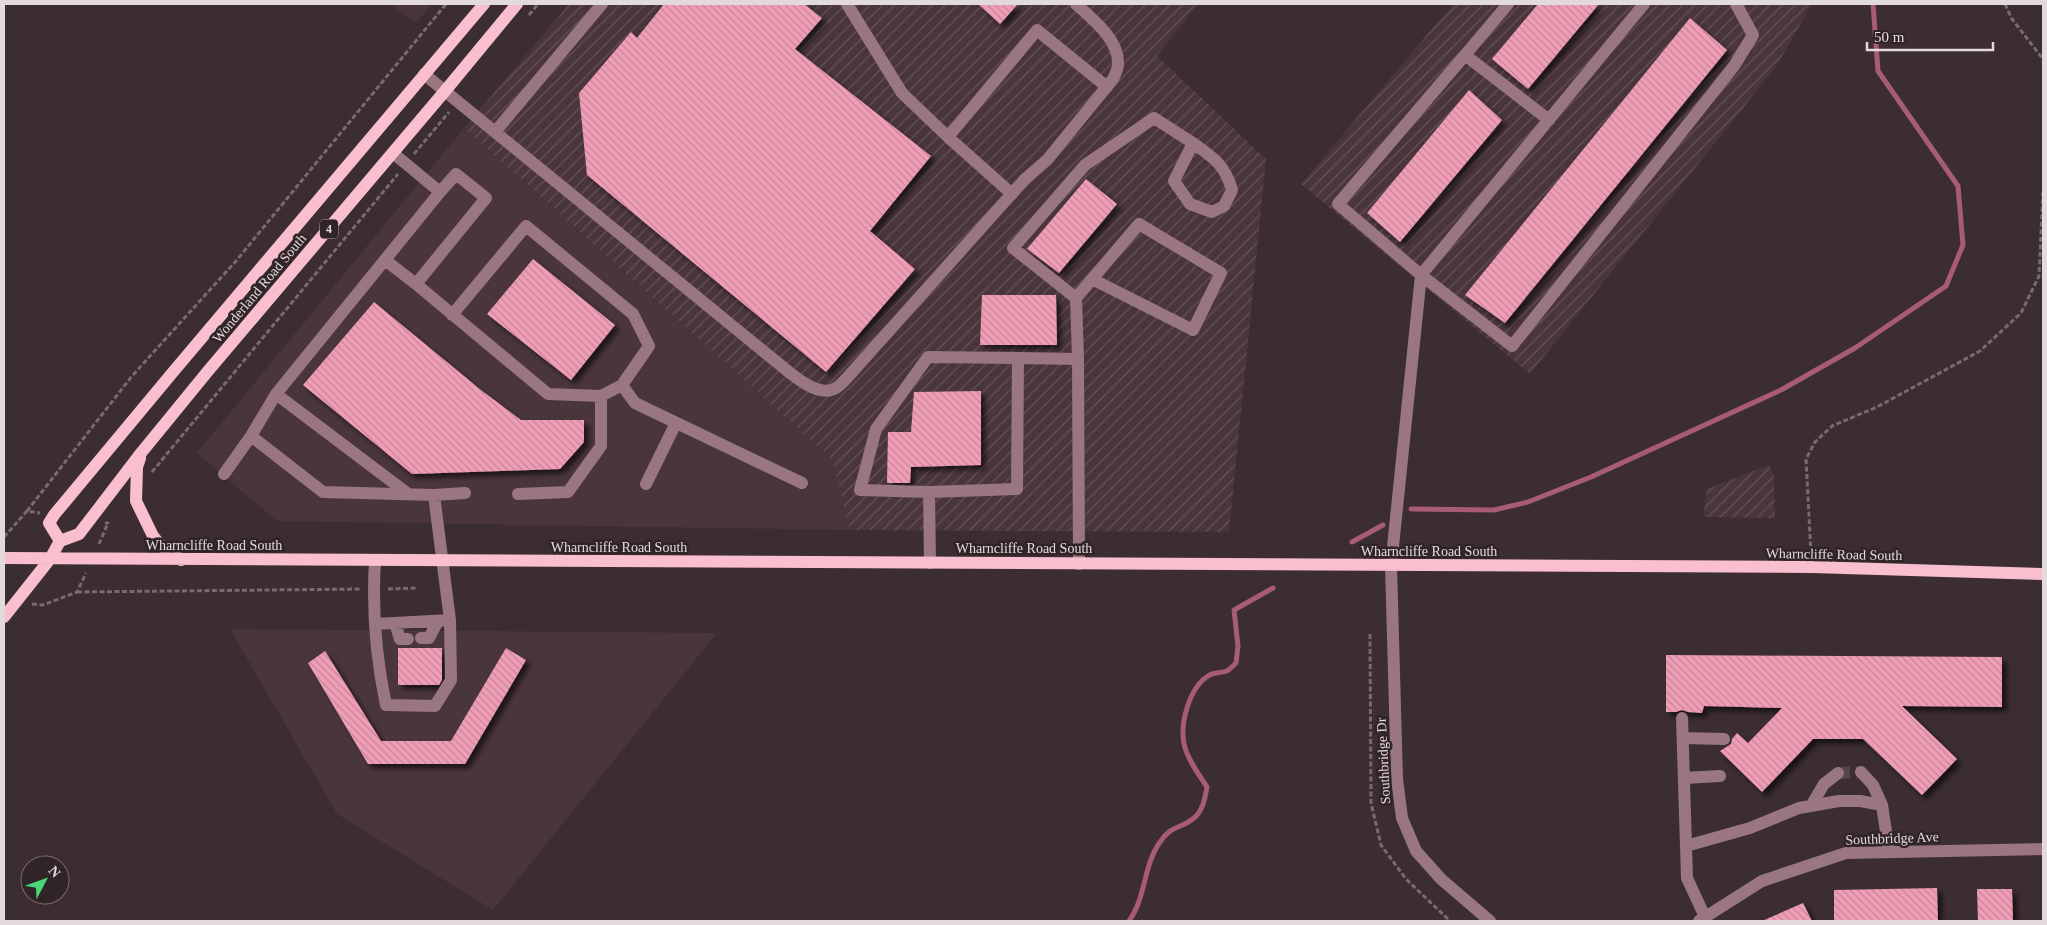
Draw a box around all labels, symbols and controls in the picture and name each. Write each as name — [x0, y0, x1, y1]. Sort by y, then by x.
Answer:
scale bar — [1867, 20, 1993, 52]
text: 50 m — [1874, 29, 1905, 45]
road number: 4 — [320, 220, 338, 238]
street label: Wonderland Road South — [210, 231, 309, 346]
street label: Wharncliffe Road South — [146, 538, 282, 553]
street label: Wharncliffe Road South — [551, 540, 687, 555]
street label: Wharncliffe Road South — [956, 541, 1092, 556]
street label: Wharncliffe Road South — [1361, 544, 1497, 559]
street label: Wharncliffe Road South — [1766, 546, 1902, 563]
street label: Southbridge Dr — [1374, 717, 1393, 805]
street label: Southbridge Ave — [1845, 829, 1939, 848]
north arrow — [20, 855, 70, 905]
text: N — [45, 863, 63, 881]

